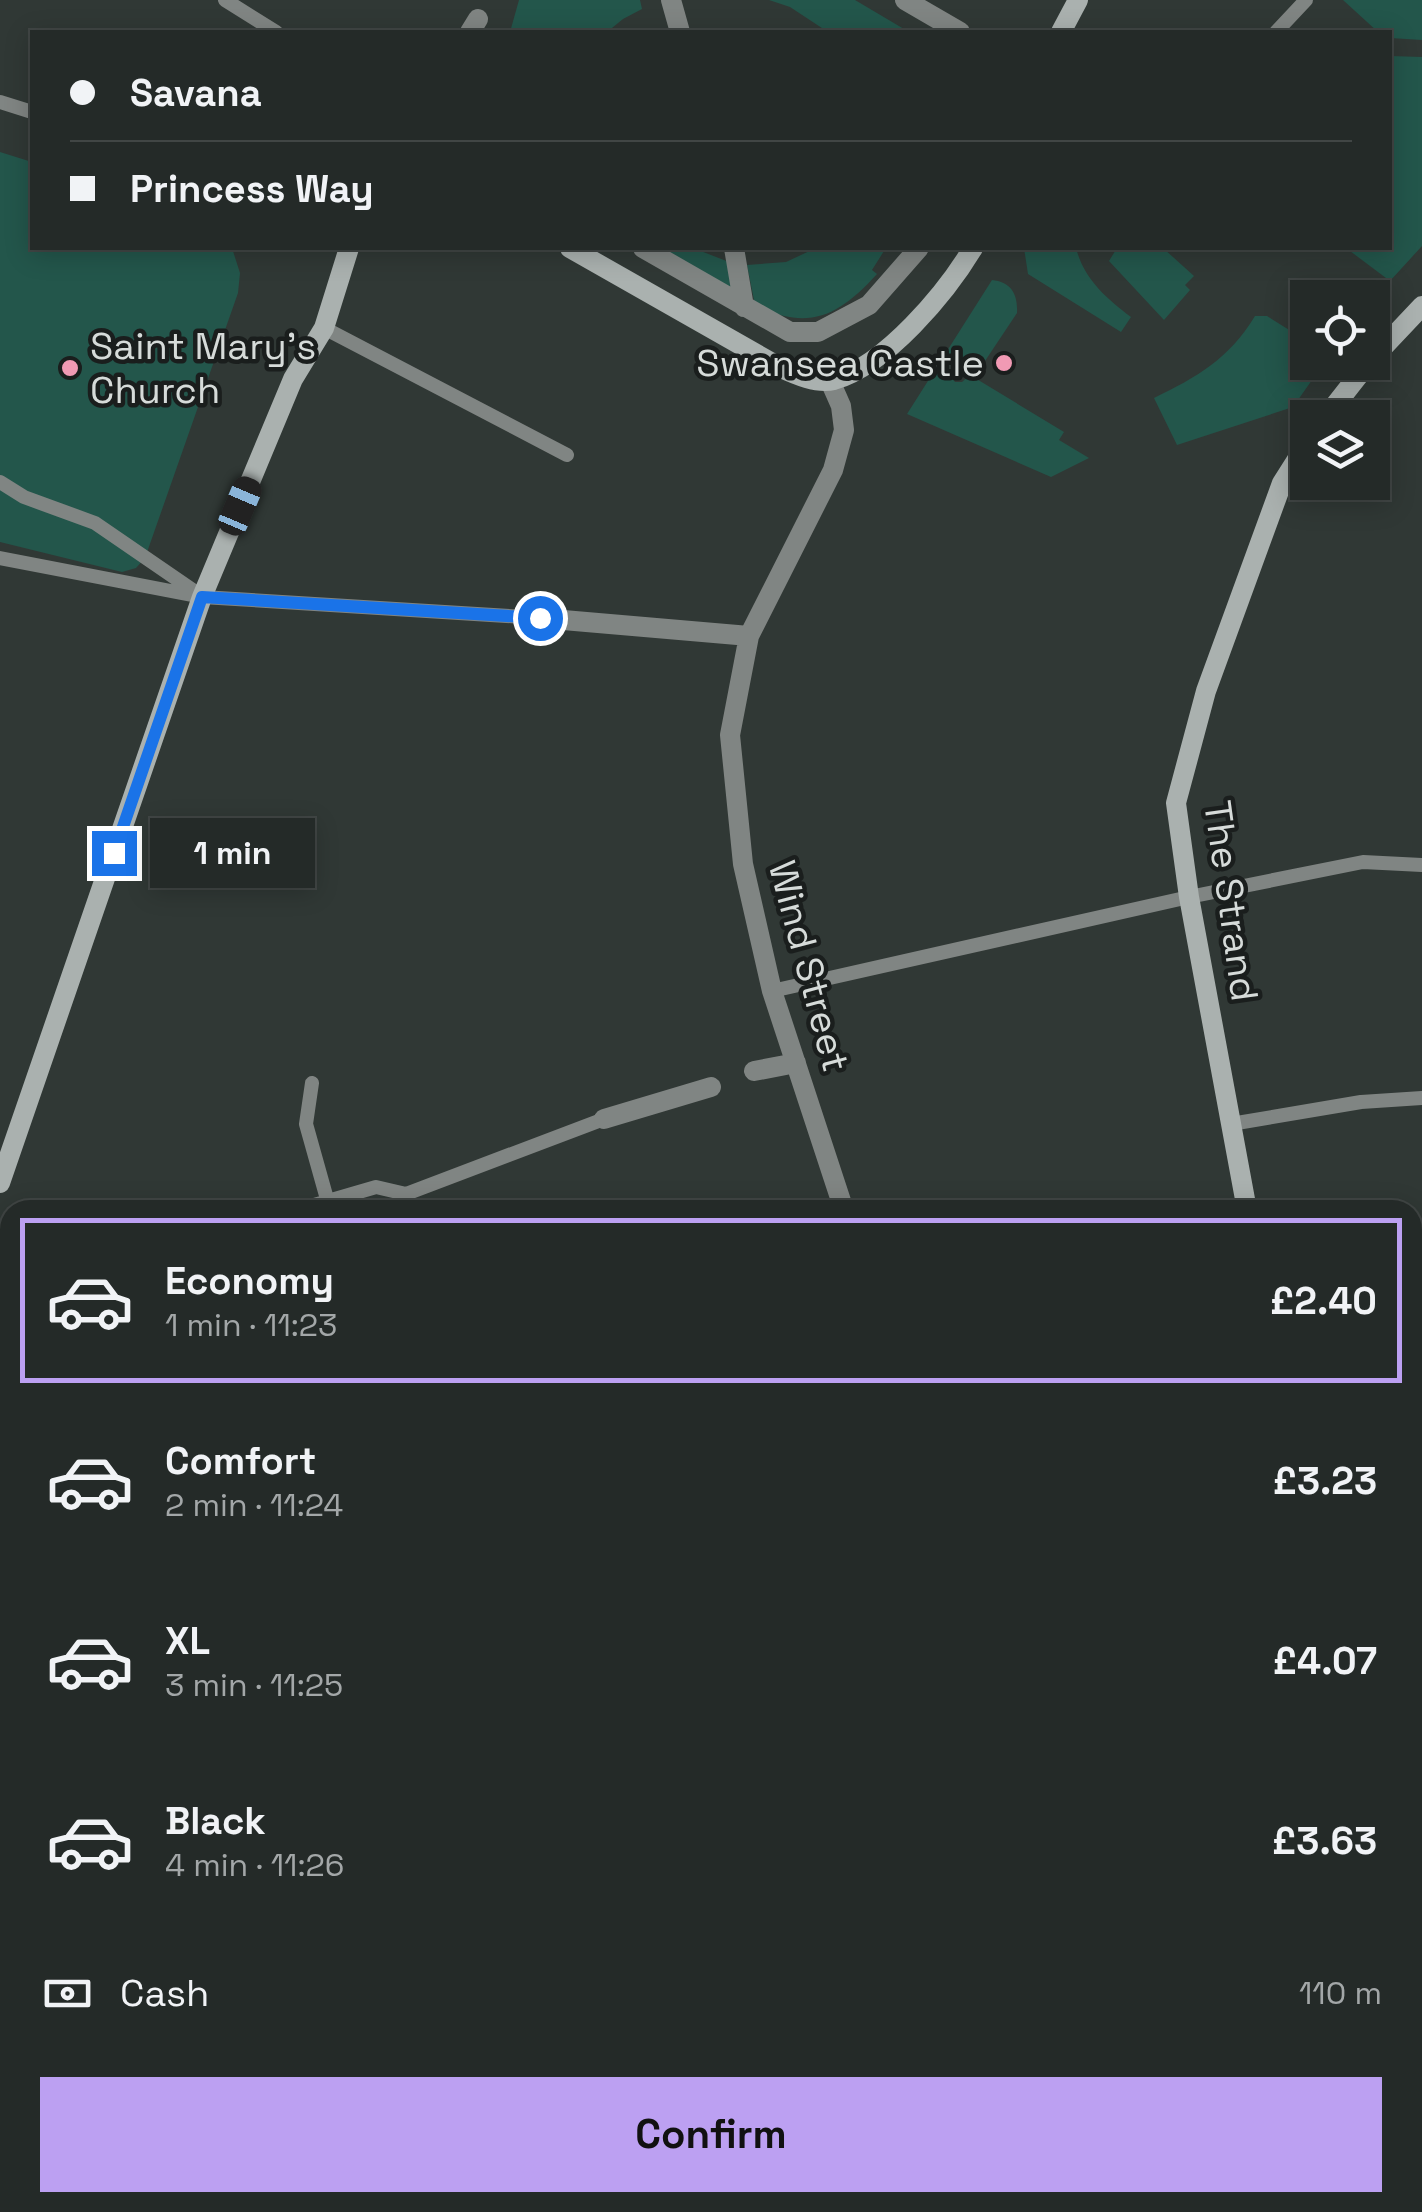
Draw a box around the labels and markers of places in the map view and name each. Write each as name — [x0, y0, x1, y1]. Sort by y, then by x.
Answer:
place label: Saint Mary's Church — [90, 322, 316, 414]
place label: Swansea Castle — [696, 339, 984, 387]
marker: Swansea Castle — [993, 352, 1015, 374]
marker: Saint Mary's Church — [59, 357, 81, 379]

